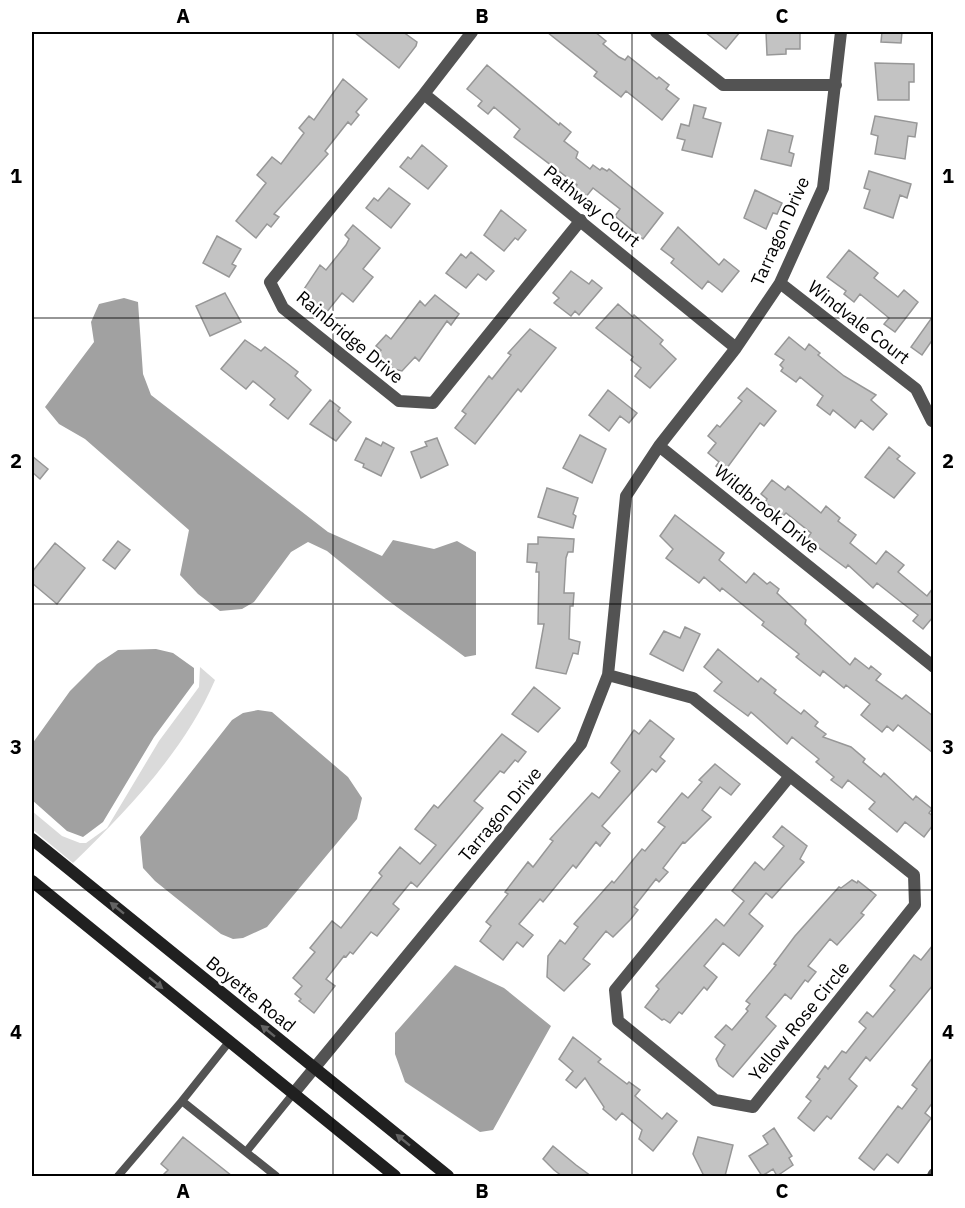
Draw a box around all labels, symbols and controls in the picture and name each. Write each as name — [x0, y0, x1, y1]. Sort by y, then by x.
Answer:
text: A — [176, 2, 190, 29]
text: B — [475, 2, 489, 29]
text: C — [775, 2, 789, 29]
street label: Pathway Court — [539, 160, 645, 252]
text: 1 — [10, 162, 22, 189]
text: 1 — [942, 162, 954, 189]
street label: Tarragon Drive — [746, 173, 814, 289]
street label: Windvale Court — [803, 275, 915, 369]
street label: Rainbridge Drive — [292, 285, 408, 389]
text: 2 — [10, 447, 22, 474]
text: 2 — [942, 447, 954, 474]
street label: Wildbrook Drive — [710, 460, 824, 558]
text: 3 — [10, 733, 22, 760]
text: 3 — [942, 733, 954, 760]
street label: Tarragon Drive — [454, 762, 547, 866]
one-way arrow — [109, 902, 125, 915]
street label: Boyette Road — [202, 951, 300, 1037]
street label: Yellow Rose Circle — [744, 956, 854, 1086]
one-way arrow — [148, 976, 164, 989]
text: 4 — [10, 1018, 22, 1045]
text: 4 — [942, 1018, 954, 1045]
one-way arrow — [261, 1025, 276, 1038]
one-way arrow — [395, 1134, 410, 1146]
text: A — [176, 1177, 190, 1204]
text: B — [475, 1177, 489, 1204]
text: C — [775, 1177, 789, 1204]

